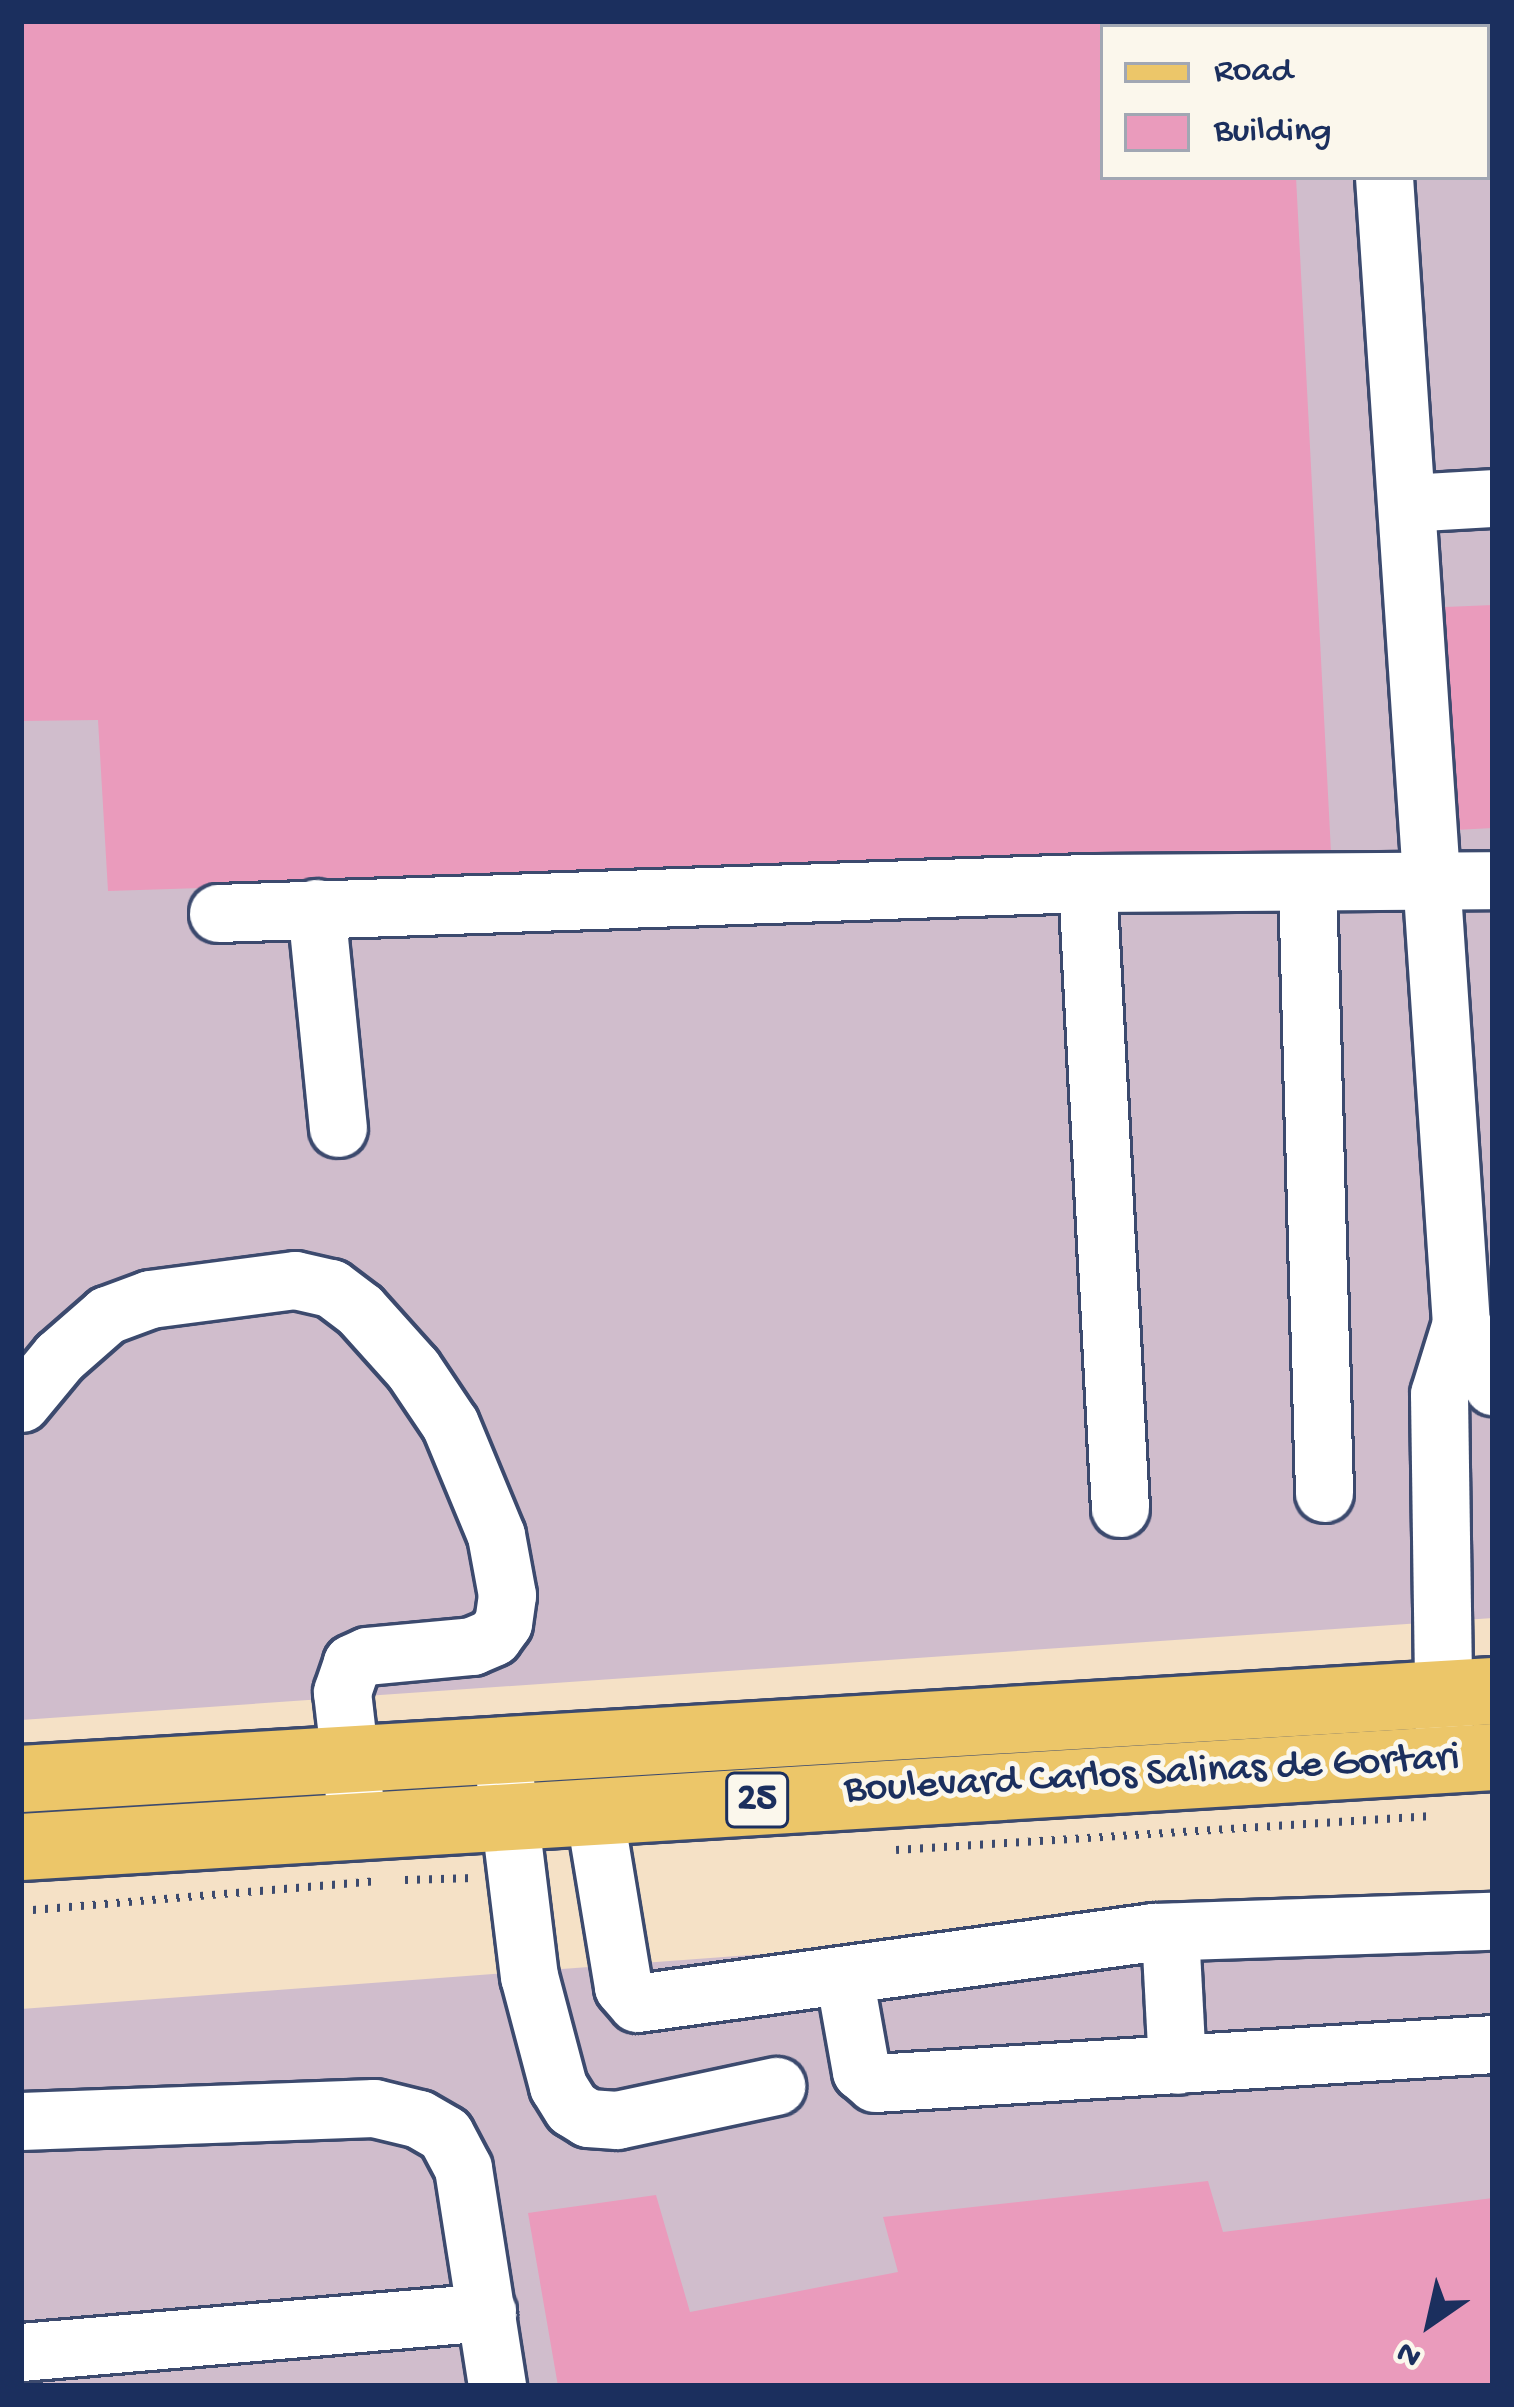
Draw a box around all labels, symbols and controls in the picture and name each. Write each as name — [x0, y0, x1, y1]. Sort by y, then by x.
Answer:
legend — [1100, 24, 1490, 180]
text: Road — [1214, 51, 1293, 94]
text: Building — [1214, 111, 1332, 154]
street label: Boulevard Carlos Salinas de Gortari — [843, 1735, 1461, 1817]
road number: 25 — [724, 1767, 790, 1833]
north arrow — [1370, 2263, 1490, 2383]
text: N — [1390, 2331, 1429, 2375]

